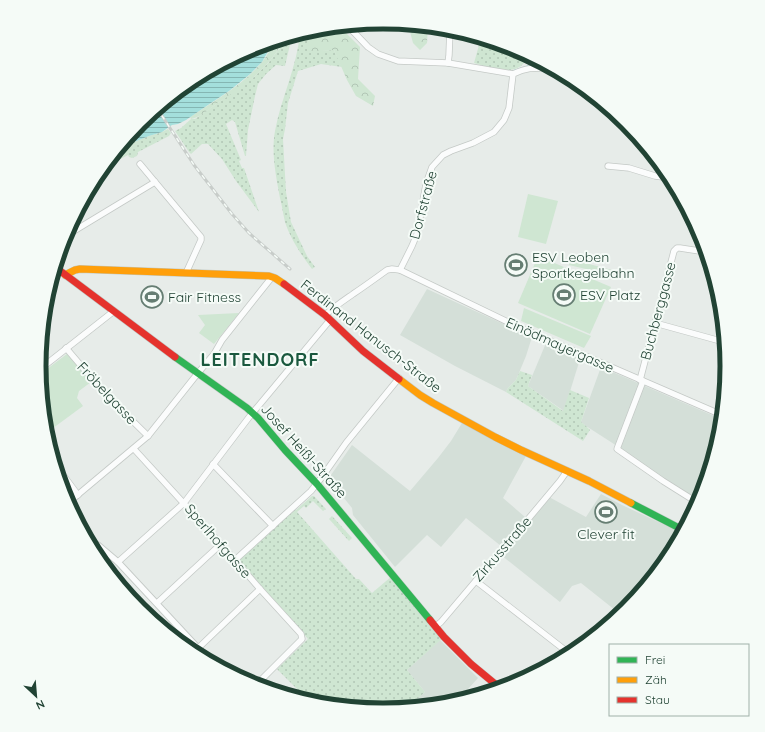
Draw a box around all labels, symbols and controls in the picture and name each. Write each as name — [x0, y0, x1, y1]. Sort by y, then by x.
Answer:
street label: Dorfstraße — [405, 169, 441, 241]
place label: ESV Leoben Sportkegelbahn — [532, 248, 635, 282]
sports icon: ESV Leoben Sportkegelbahn — [503, 252, 529, 278]
street label: Buchberggasse — [636, 260, 680, 362]
street label: Ferdinand Hanusch-Straße — [297, 275, 445, 397]
sports icon: ESV Platz — [551, 282, 577, 308]
sports icon: Fair Fitness — [139, 284, 165, 310]
place label: ESV Platz — [580, 286, 641, 304]
place label: Fair Fitness — [168, 288, 241, 306]
street label: Einödmayergasse — [503, 313, 617, 377]
district label: LEITENDORF — [200, 348, 320, 371]
street label: Fröbelgasse — [73, 358, 141, 428]
street label: Josef Heißl-Straße — [257, 400, 351, 502]
sports icon: Clever fit — [593, 499, 619, 525]
street label: Sperlhofgasse — [181, 500, 255, 582]
street label: Zirkusstraße — [469, 513, 535, 585]
place label: Clever fit — [577, 525, 635, 543]
legend — [609, 644, 749, 716]
text: Frei — [645, 652, 665, 667]
text: Zäh — [645, 672, 667, 687]
north arrow — [16, 676, 56, 716]
text: Stau — [645, 692, 670, 707]
text: N — [34, 697, 47, 713]

